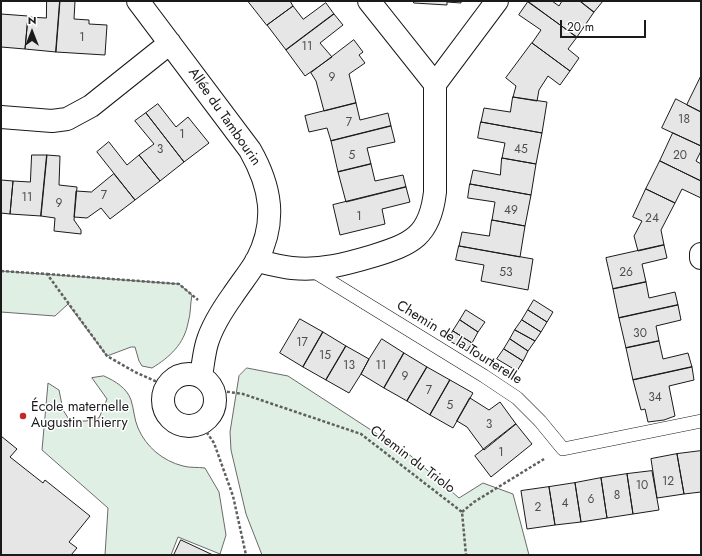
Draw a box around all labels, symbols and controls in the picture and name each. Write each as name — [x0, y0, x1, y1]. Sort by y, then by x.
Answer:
north arrow — [12, 12, 52, 52]
text: N — [28, 12, 36, 28]
scale bar — [562, 12, 648, 38]
text: 20 m — [567, 18, 594, 36]
house number: 1 — [79, 31, 85, 45]
house number: 11 — [302, 40, 312, 54]
street label: Allée du Tambourin — [184, 65, 264, 169]
house number: 9 — [329, 71, 335, 85]
house number: 18 — [678, 113, 690, 127]
house number: 7 — [346, 116, 352, 130]
house number: 1 — [179, 128, 185, 142]
house number: 3 — [157, 143, 163, 157]
house number: 45 — [514, 143, 528, 157]
house number: 5 — [349, 149, 355, 163]
house number: 20 — [673, 149, 687, 163]
house number: 7 — [101, 189, 107, 203]
house number: 11 — [22, 191, 32, 205]
house number: 9 — [56, 197, 62, 211]
house number: 49 — [504, 204, 518, 218]
house number: 1 — [356, 210, 362, 224]
house number: 24 — [645, 212, 659, 226]
house number: 53 — [499, 266, 513, 280]
house number: 26 — [619, 266, 633, 280]
street label: Chemin de la Tourterelle — [393, 298, 525, 388]
house number: 30 — [633, 327, 647, 341]
house number: 17 — [296, 336, 308, 350]
house number: 15 — [319, 349, 331, 363]
house number: 13 — [343, 359, 355, 373]
house number: 11 — [376, 359, 386, 373]
house number: 9 — [402, 370, 408, 384]
house number: 7 — [426, 384, 432, 398]
house number: 34 — [648, 391, 662, 405]
house number: 5 — [447, 399, 453, 413]
place label: École maternelle Augustin Thierry — [31, 400, 129, 432]
marker: École maternelle Augustin Thierry — [18, 411, 28, 421]
house number: 3 — [486, 418, 492, 432]
street label: Chemin du Triolo — [366, 423, 458, 497]
house number: 1 — [498, 446, 504, 460]
house number: 12 — [662, 475, 674, 489]
house number: 10 — [636, 479, 648, 493]
house number: 8 — [614, 489, 620, 503]
house number: 6 — [588, 493, 594, 507]
house number: 4 — [562, 497, 568, 511]
house number: 2 — [535, 501, 541, 515]

